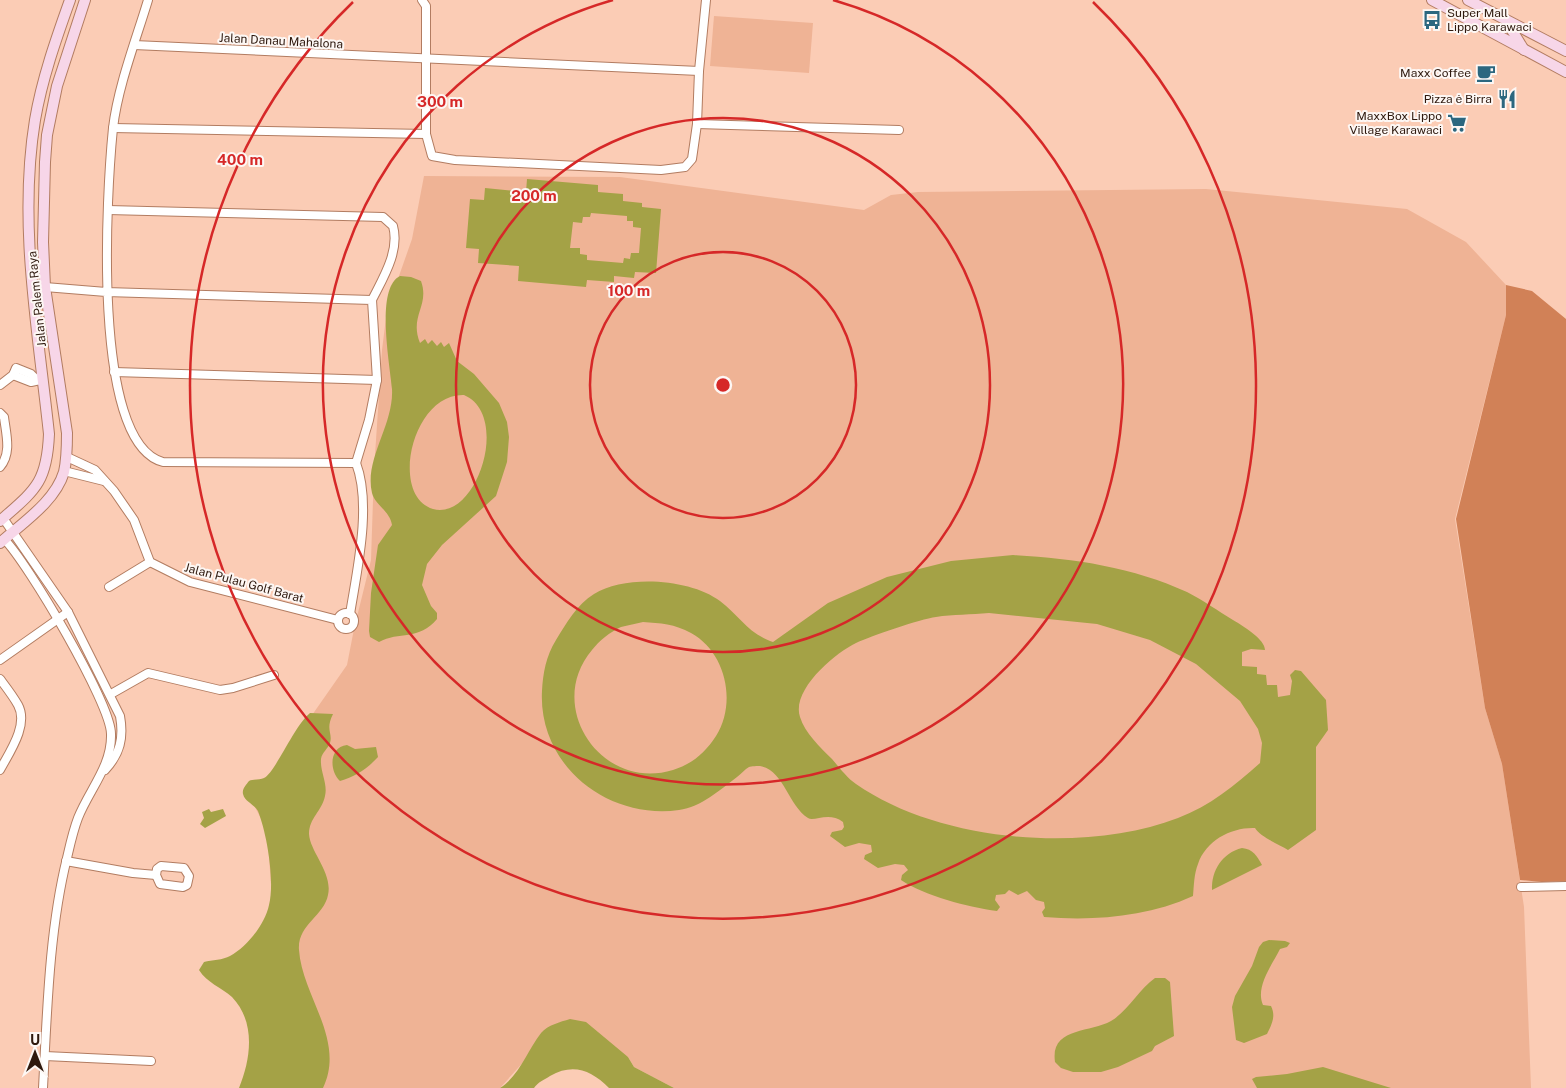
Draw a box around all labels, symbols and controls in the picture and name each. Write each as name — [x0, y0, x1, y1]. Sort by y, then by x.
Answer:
place label: Super Mall Lippo Karawaci — [1447, 6, 1532, 34]
bus stop icon: Super Mall Lippo Karawaci — [1421, 9, 1443, 31]
street label: Jalan Danau Mahalona — [219, 31, 343, 51]
cafe icon: Maxx Coffee — [1475, 62, 1497, 84]
place label: Maxx Coffee — [1400, 66, 1471, 80]
restaurant icon: Pizza ė Birra — [1496, 88, 1518, 110]
place label: Pizza ė Birra — [1424, 92, 1492, 106]
text: 300 m — [417, 93, 463, 110]
place label: MaxxBox Lippo Village Karawaci — [1349, 109, 1442, 137]
supermarket icon: MaxxBox Lippo Village Karawaci — [1446, 112, 1468, 134]
text: 400 m — [217, 151, 263, 168]
text: 200 m — [511, 187, 557, 204]
street label: Jalan Palem Raya — [25, 250, 49, 348]
text: 100 m — [608, 282, 650, 299]
centre of rings — [714, 376, 732, 394]
street label: Jalan Pulau Golf Barat — [183, 560, 305, 606]
north arrow — [10, 1028, 60, 1078]
text: U — [30, 1032, 40, 1048]

